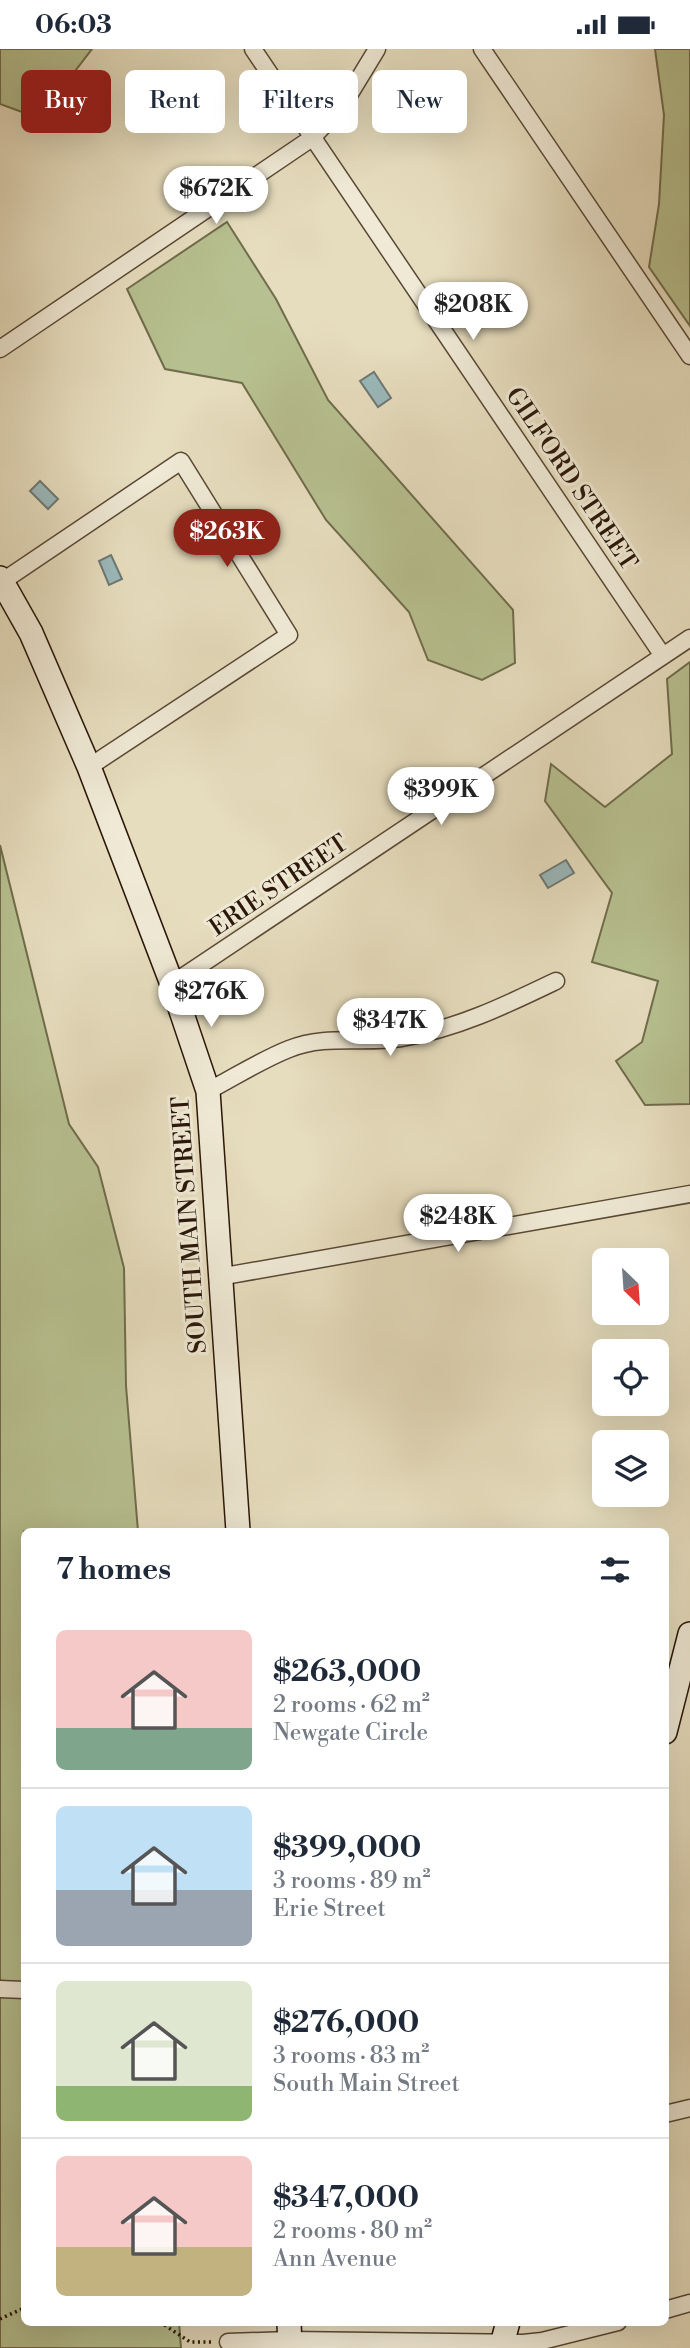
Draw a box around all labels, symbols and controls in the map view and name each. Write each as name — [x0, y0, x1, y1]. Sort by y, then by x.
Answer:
text: 06:03 — [35, 9, 112, 41]
chip: Buy — [21, 70, 111, 133]
chip: Rent — [125, 70, 225, 133]
chip: Filters — [239, 70, 358, 133]
chip: New — [372, 70, 467, 133]
pin: $672K — [167, 167, 265, 226]
text: $672K — [179, 175, 253, 203]
pin: $208K — [424, 282, 522, 342]
text: $208K — [434, 291, 512, 319]
street label: GILFORD STREET — [499, 382, 643, 576]
pin: $263K — [178, 510, 276, 569]
text: $263K — [189, 518, 265, 546]
pin: $399K — [392, 767, 490, 827]
text: $399K — [403, 776, 479, 804]
street label: ERIE STREET — [204, 829, 354, 943]
pin: $276K — [162, 969, 260, 1029]
text: $276K — [174, 978, 248, 1006]
pin: $347K — [341, 999, 439, 1058]
text: $347K — [353, 1007, 427, 1035]
street label: SOUTH MAIN STREET — [166, 1095, 214, 1355]
pin: $248K — [409, 1195, 507, 1254]
text: $248K — [420, 1203, 496, 1231]
north arrow — [592, 1248, 668, 1325]
map controls — [592, 1248, 669, 1507]
button: locate — [592, 1339, 669, 1416]
button: layers — [592, 1430, 669, 1507]
text: 7 homes — [56, 1551, 171, 1589]
icon: filters — [596, 1551, 634, 1589]
text: $263,000 — [273, 1653, 421, 1691]
icon: home — [112, 1658, 196, 1742]
text: 2 rooms · 62 m² — [273, 1691, 430, 1719]
text: Newgate Circle — [273, 1719, 428, 1747]
text: $399,000 — [273, 1829, 421, 1867]
icon: home — [112, 1834, 196, 1918]
text: 3 rooms · 89 m² — [273, 1867, 430, 1895]
text: Erie Street — [273, 1895, 386, 1923]
text: $276,000 — [273, 2004, 419, 2042]
icon: home — [112, 2009, 196, 2093]
text: 3 rooms · 83 m² — [273, 2042, 429, 2070]
text: South Main Street — [273, 2070, 460, 2098]
text: $347,000 — [273, 2179, 419, 2217]
icon: home — [112, 2184, 196, 2268]
text: 2 rooms · 80 m² — [273, 2217, 432, 2245]
text: Ann Avenue — [273, 2245, 397, 2273]

